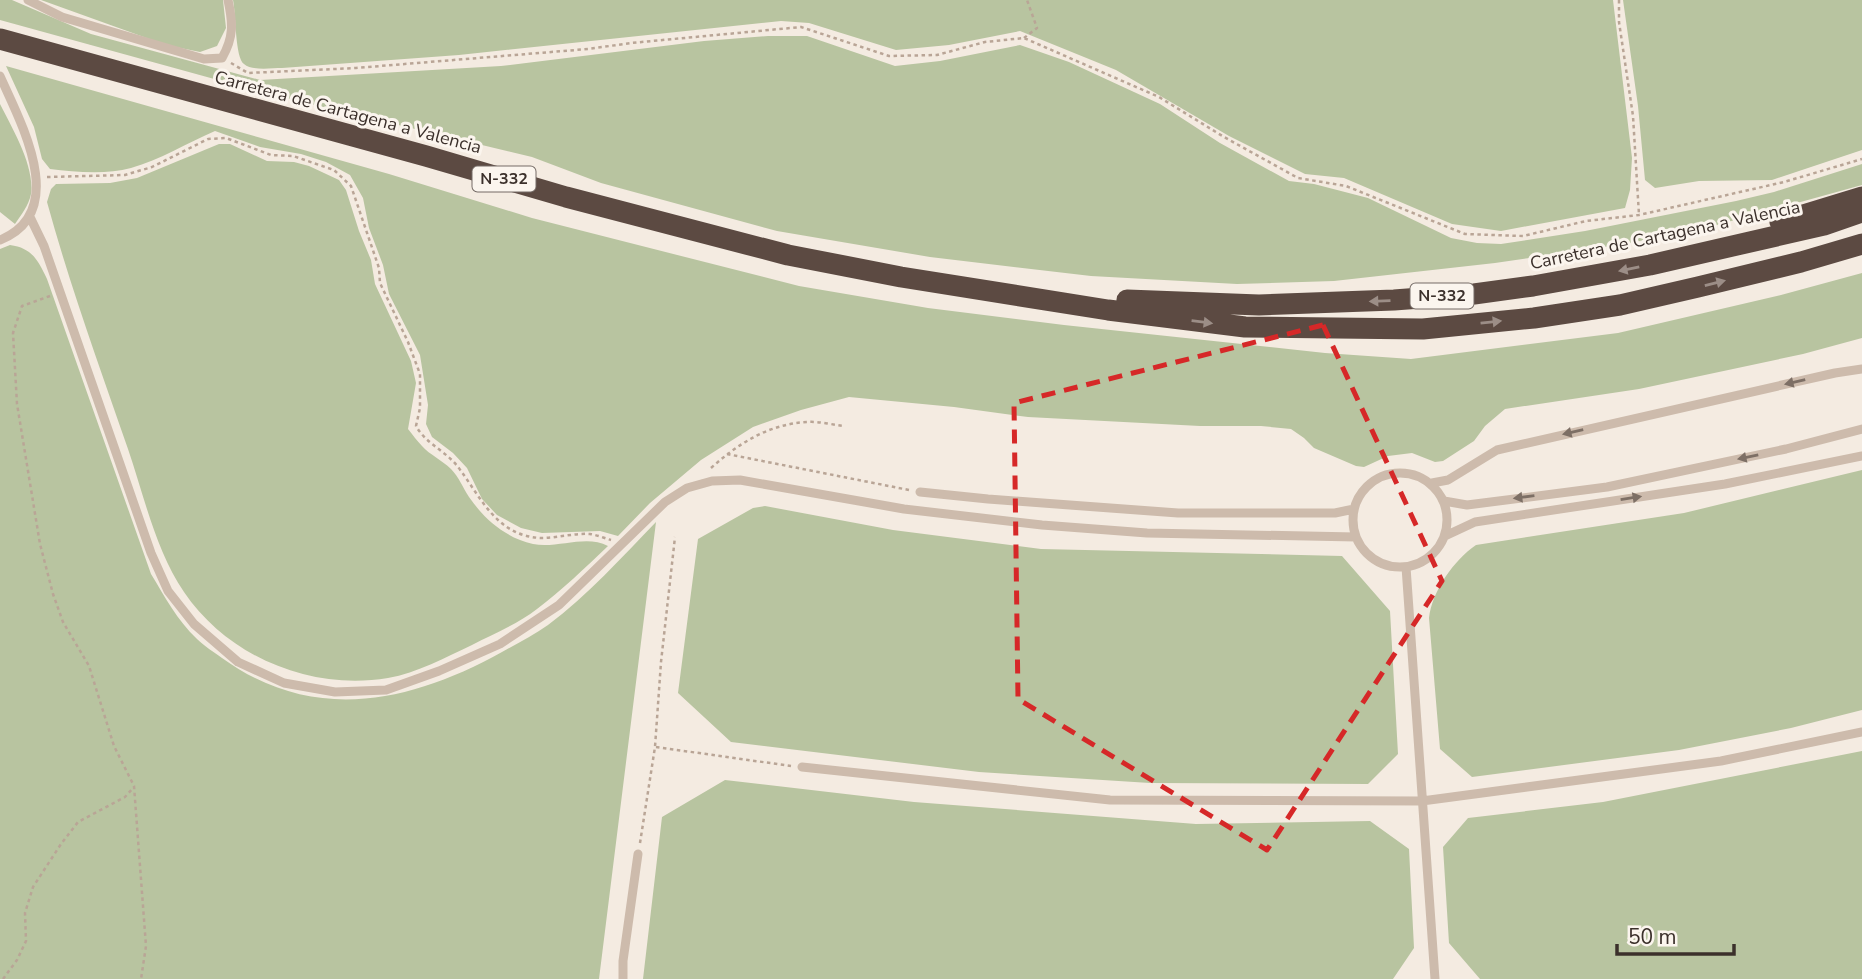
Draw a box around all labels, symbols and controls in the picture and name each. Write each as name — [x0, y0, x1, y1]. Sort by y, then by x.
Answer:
street label: Carretera de Cartagena a Valencia — [212, 65, 484, 159]
road number: N-332 — [472, 167, 536, 192]
street label: Carretera de Cartagena a Valencia — [1528, 195, 1802, 275]
one-way arrow — [1618, 264, 1640, 275]
one-way arrow — [1704, 277, 1726, 288]
road number: N-332 — [1410, 284, 1474, 308]
one-way arrow — [1368, 295, 1390, 306]
one-way arrow — [1191, 316, 1213, 327]
one-way arrow — [1480, 317, 1502, 328]
one-way arrow — [1784, 376, 1806, 387]
one-way arrow — [1562, 426, 1584, 437]
one-way arrow — [1737, 451, 1759, 462]
one-way arrow — [1513, 492, 1535, 503]
one-way arrow — [1620, 492, 1642, 503]
scale bar — [1617, 912, 1734, 956]
text: 50 m — [1628, 923, 1677, 951]

